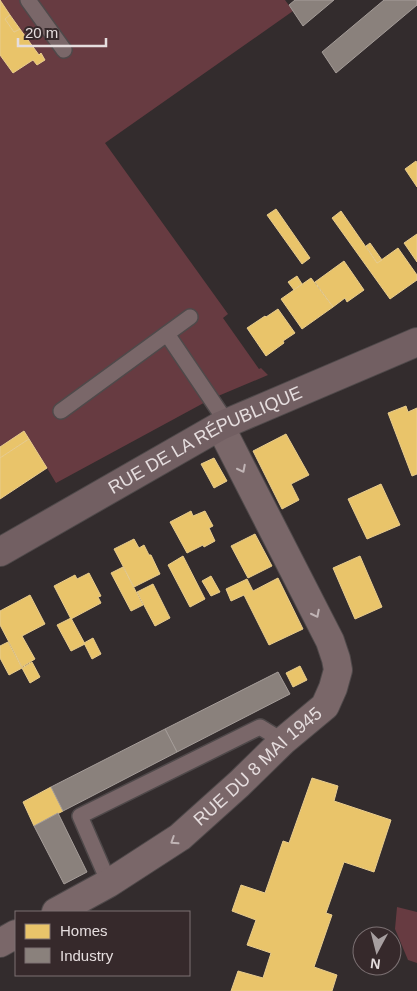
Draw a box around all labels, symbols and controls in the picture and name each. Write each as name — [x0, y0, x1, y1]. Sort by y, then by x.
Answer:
scale bar — [18, 15, 105, 47]
text: 20 m — [25, 24, 58, 41]
street label: RUE DE LA RÉPUBLIQUE — [105, 382, 305, 498]
one-way arrow — [236, 464, 246, 473]
one-way arrow — [310, 609, 320, 618]
street label: RUE DU 8 MAI 1945 — [190, 703, 326, 830]
one-way arrow — [170, 835, 179, 844]
legend — [15, 911, 190, 976]
text: Homes — [60, 922, 108, 939]
north arrow — [352, 926, 402, 976]
text: Industry — [60, 947, 114, 964]
text: N — [369, 955, 381, 972]

